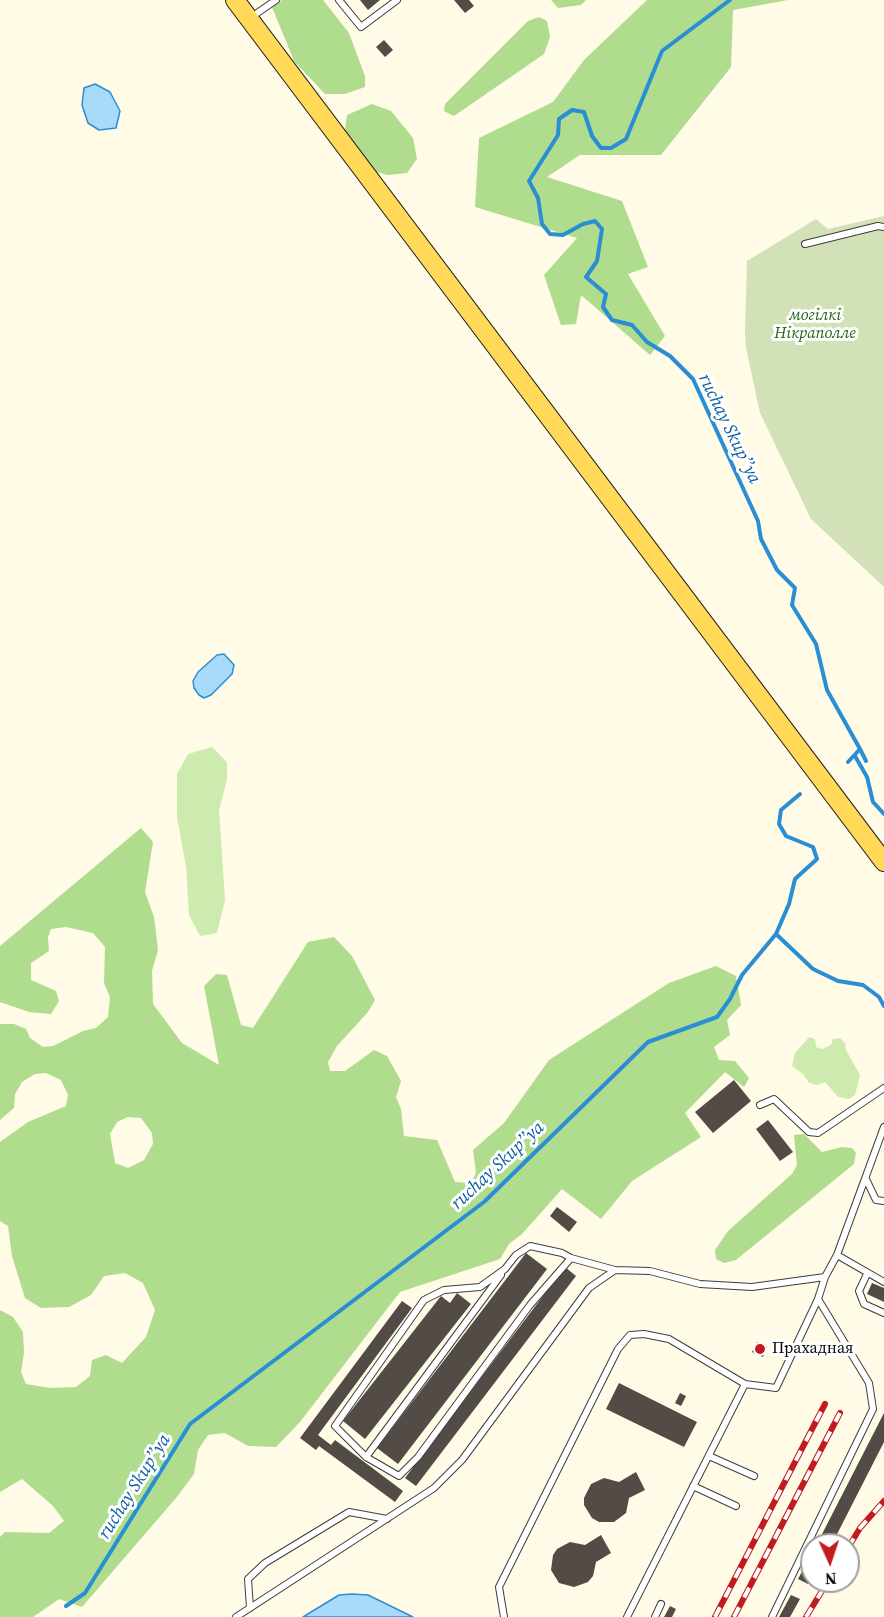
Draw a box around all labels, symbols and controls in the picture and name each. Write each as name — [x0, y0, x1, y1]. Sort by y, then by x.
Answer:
park label: могілкі Нікраполле — [774, 306, 856, 344]
water label: ruchay Skup’’ya — [693, 371, 765, 487]
water label: ruchay Skup’’ya — [447, 1117, 549, 1215]
place label: Прахадная — [772, 1339, 854, 1359]
marker: Прахадная — [753, 1342, 767, 1356]
water label: ruchay Skup’’ya — [94, 1431, 176, 1543]
north arrow — [800, 1533, 860, 1593]
text: N — [824, 1568, 837, 1590]

